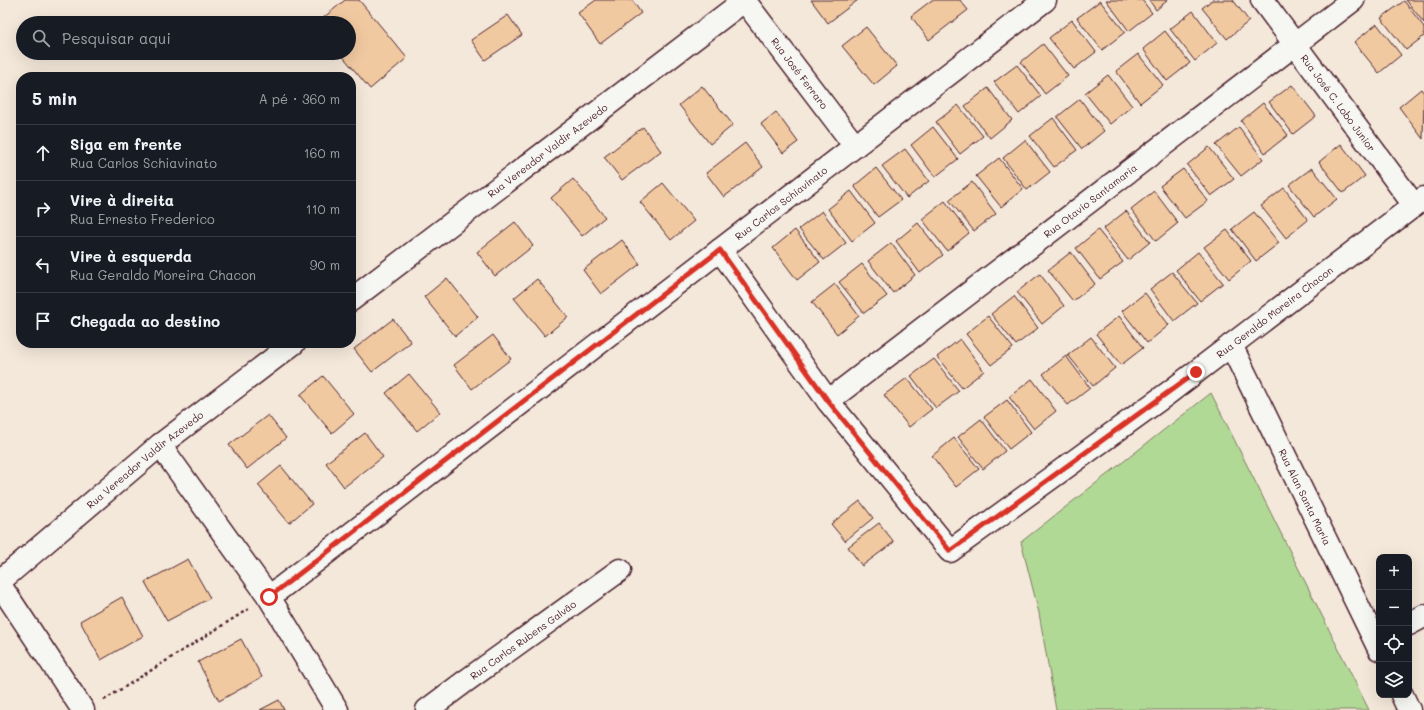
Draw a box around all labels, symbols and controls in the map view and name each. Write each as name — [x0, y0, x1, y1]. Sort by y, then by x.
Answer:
search box — [16, 16, 356, 60]
icon: search — [30, 27, 52, 49]
text: Pesquisar aqui — [62, 28, 171, 48]
street label: Rua José Ferraro — [768, 35, 831, 112]
street label: Rua José C. Lobo Junior — [1298, 51, 1379, 154]
text: 5 min — [32, 87, 77, 109]
text: A pé · 360 m — [259, 90, 340, 107]
street label: Rua Vereador Valdir Azevedo — [485, 100, 610, 201]
text: Siga em frente — [70, 134, 182, 154]
icon: ahead — [32, 142, 54, 164]
text: 160 m — [304, 144, 340, 161]
text: Rua Carlos Schiavinato — [70, 154, 217, 171]
street label: Rua Otavio Santamaria — [1041, 161, 1140, 241]
street label: Rua Carlos Schiavinato — [732, 163, 830, 243]
text: Vire à direita — [70, 190, 174, 210]
icon: right — [32, 198, 54, 220]
text: 110 m — [306, 200, 340, 217]
text: Rua Ernesto Frederico — [70, 210, 215, 227]
text: Vire à esquerda — [70, 246, 192, 266]
icon: left — [32, 254, 54, 276]
text: 90 m — [310, 256, 340, 273]
street label: Rua Geraldo Moreira Chacon — [1213, 263, 1336, 361]
text: Rua Geraldo Moreira Chacon — [70, 266, 256, 283]
icon: arrive — [32, 310, 54, 332]
text: Chegada ao destino — [70, 311, 220, 331]
route end — [1187, 363, 1205, 381]
street label: Rua Vereador Valdir Azevedo — [83, 408, 206, 512]
street label: Rua Alan Santa Maria — [1276, 446, 1334, 547]
map controls — [1376, 554, 1412, 698]
button: + — [1376, 554, 1412, 590]
route start — [260, 588, 278, 606]
button: − — [1376, 590, 1412, 626]
street label: Rua Carlos Rubens Galvão — [467, 597, 579, 683]
button: locate — [1376, 626, 1412, 662]
button: layers — [1376, 662, 1412, 698]

